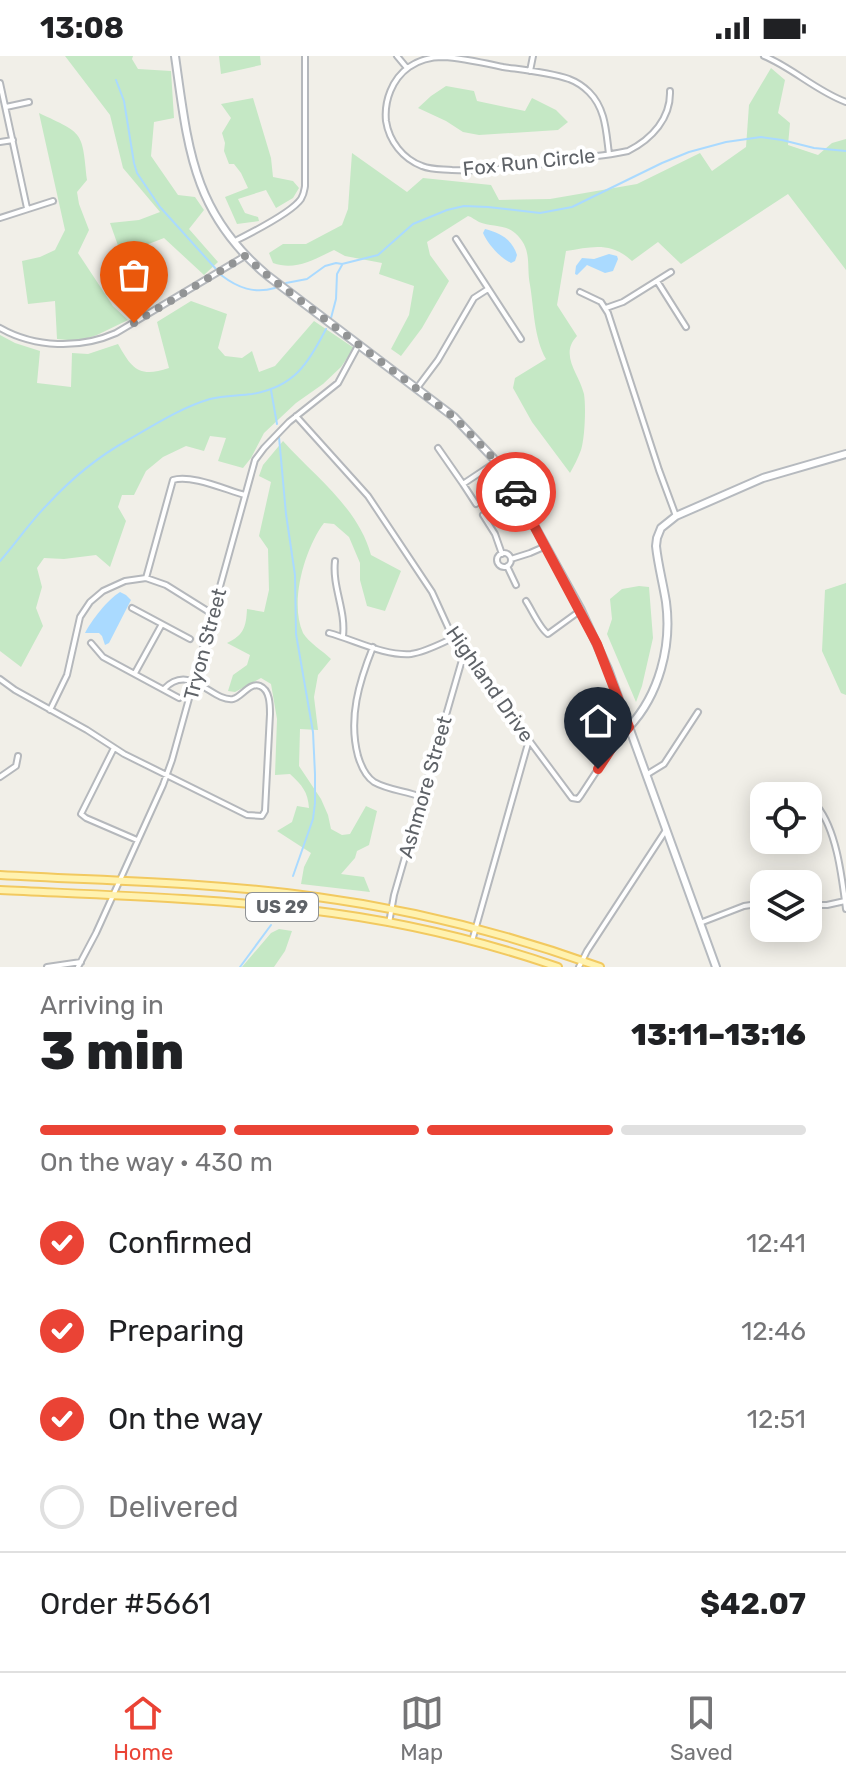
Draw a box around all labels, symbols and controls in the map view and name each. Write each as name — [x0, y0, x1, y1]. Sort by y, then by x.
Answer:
text: 13:08 — [40, 10, 124, 46]
street label: Fox Run Circle — [462, 143, 596, 181]
pin — [100, 241, 168, 323]
icon: bag — [112, 253, 156, 297]
courier — [476, 452, 556, 532]
icon: car — [494, 470, 538, 514]
street label: Tryon Street — [179, 585, 231, 702]
street label: Highland Drive — [441, 621, 539, 747]
pin — [564, 687, 632, 769]
icon: home — [576, 699, 620, 743]
street label: Ashmore Street — [393, 713, 457, 861]
map controls — [750, 782, 822, 942]
button: locate — [750, 782, 822, 854]
button: layers — [750, 870, 822, 942]
road number: US 29 — [246, 893, 318, 921]
text: Arriving in — [40, 990, 164, 1021]
text: 13:11–13:16 — [631, 1017, 806, 1053]
text: 3 min — [40, 1020, 184, 1082]
text: On the way · 430 m — [40, 1147, 273, 1178]
icon: check — [40, 1221, 84, 1265]
text: Confirmed — [108, 1225, 252, 1261]
text: 12:41 — [746, 1228, 806, 1259]
icon: check — [40, 1309, 84, 1353]
text: Preparing — [108, 1313, 244, 1349]
text: 12:46 — [741, 1316, 806, 1347]
icon: check — [40, 1397, 84, 1441]
text: On the way — [108, 1401, 263, 1437]
text: 12:51 — [747, 1404, 806, 1435]
text: Delivered — [108, 1489, 239, 1525]
text: Order #5661 — [40, 1586, 211, 1622]
text: $42.07 — [700, 1586, 806, 1622]
tab: Home — [113, 1691, 173, 1766]
tab: Map — [400, 1691, 444, 1766]
tab: Saved — [670, 1691, 733, 1766]

